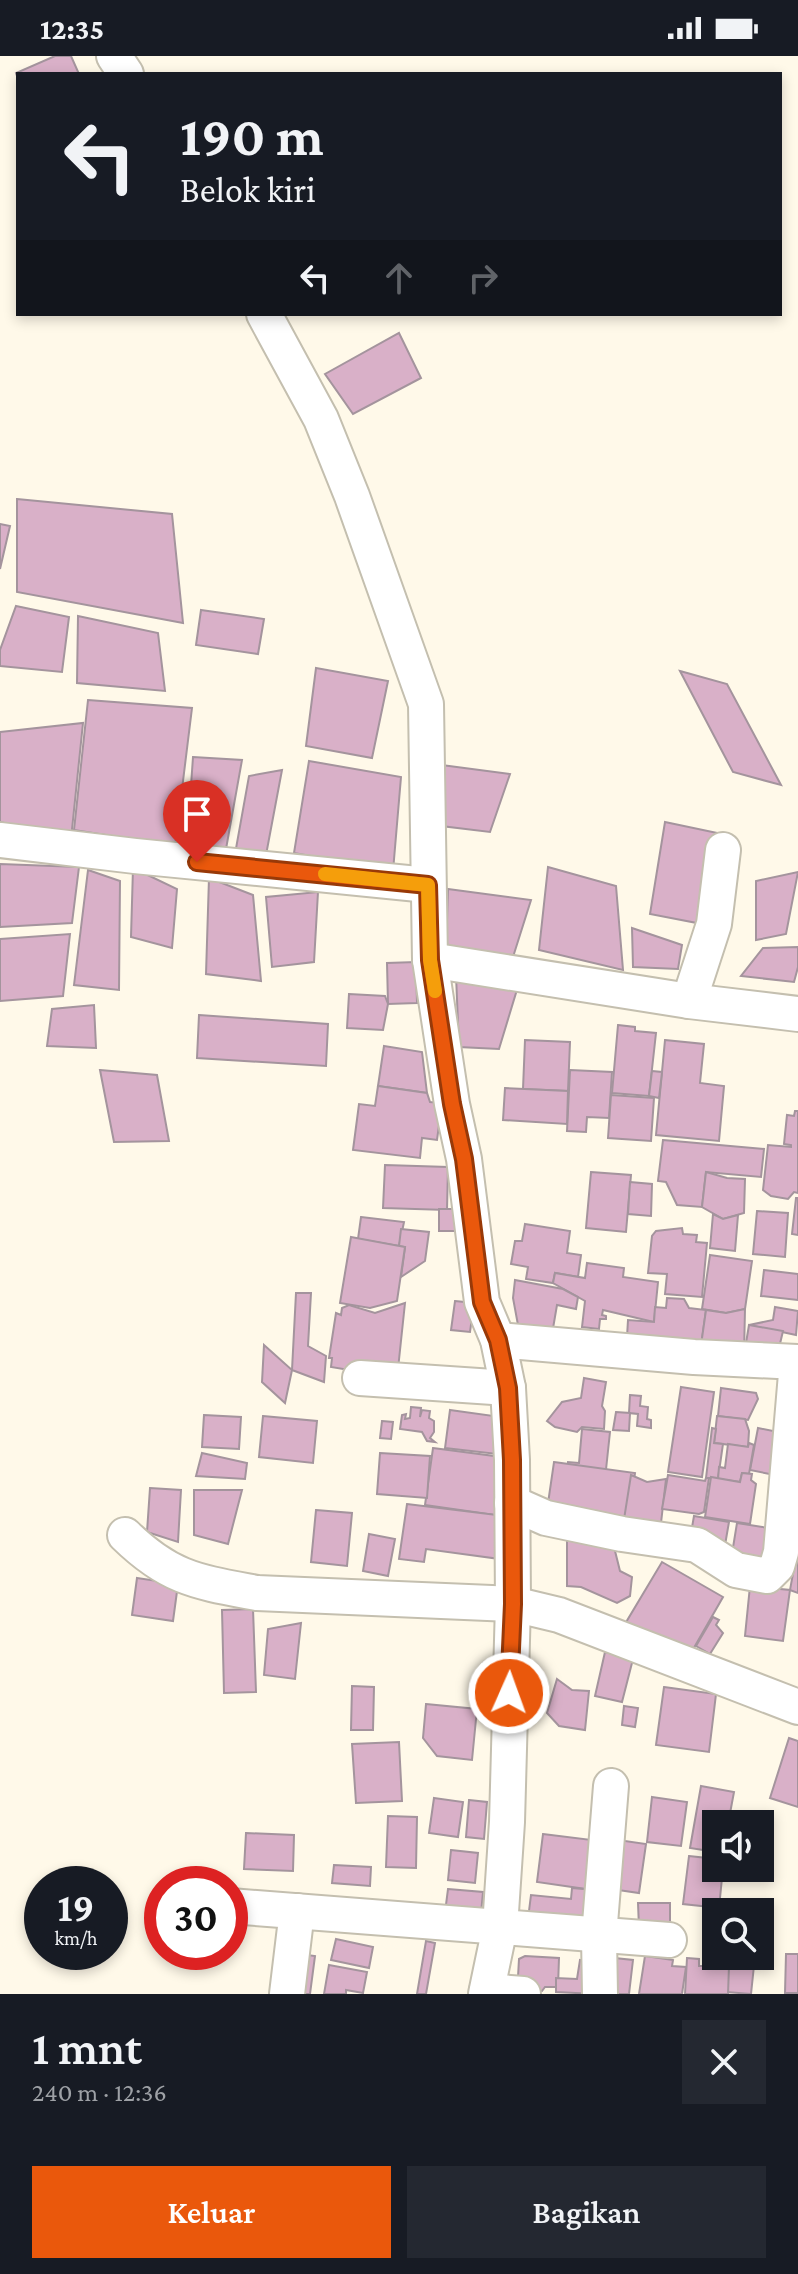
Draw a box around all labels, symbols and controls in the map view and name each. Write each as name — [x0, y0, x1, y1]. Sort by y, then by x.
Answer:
text: 12:35 — [40, 12, 104, 45]
icon: left — [48, 104, 152, 208]
text: 190 m — [180, 105, 324, 167]
text: Belok kiri — [180, 170, 316, 210]
icon: left — [293, 256, 337, 300]
icon: ahead — [377, 256, 421, 300]
icon: right — [461, 256, 505, 300]
pin — [163, 780, 231, 862]
icon: arrive — [175, 792, 219, 836]
position arrow — [467, 1651, 551, 1735]
map controls — [702, 1810, 774, 1970]
button: sound — [702, 1810, 774, 1882]
speed limit sign: 30 — [144, 1866, 248, 1970]
text: 19 — [58, 1885, 94, 1930]
button: search — [702, 1898, 774, 1970]
text: km/h — [54, 1927, 98, 1949]
button: close — [682, 2020, 766, 2104]
text: 1 mnt — [32, 2021, 142, 2074]
text: 240 m · 12:36 — [32, 2078, 167, 2107]
button: Keluar — [32, 2166, 391, 2258]
button: Bagikan — [407, 2166, 766, 2258]

